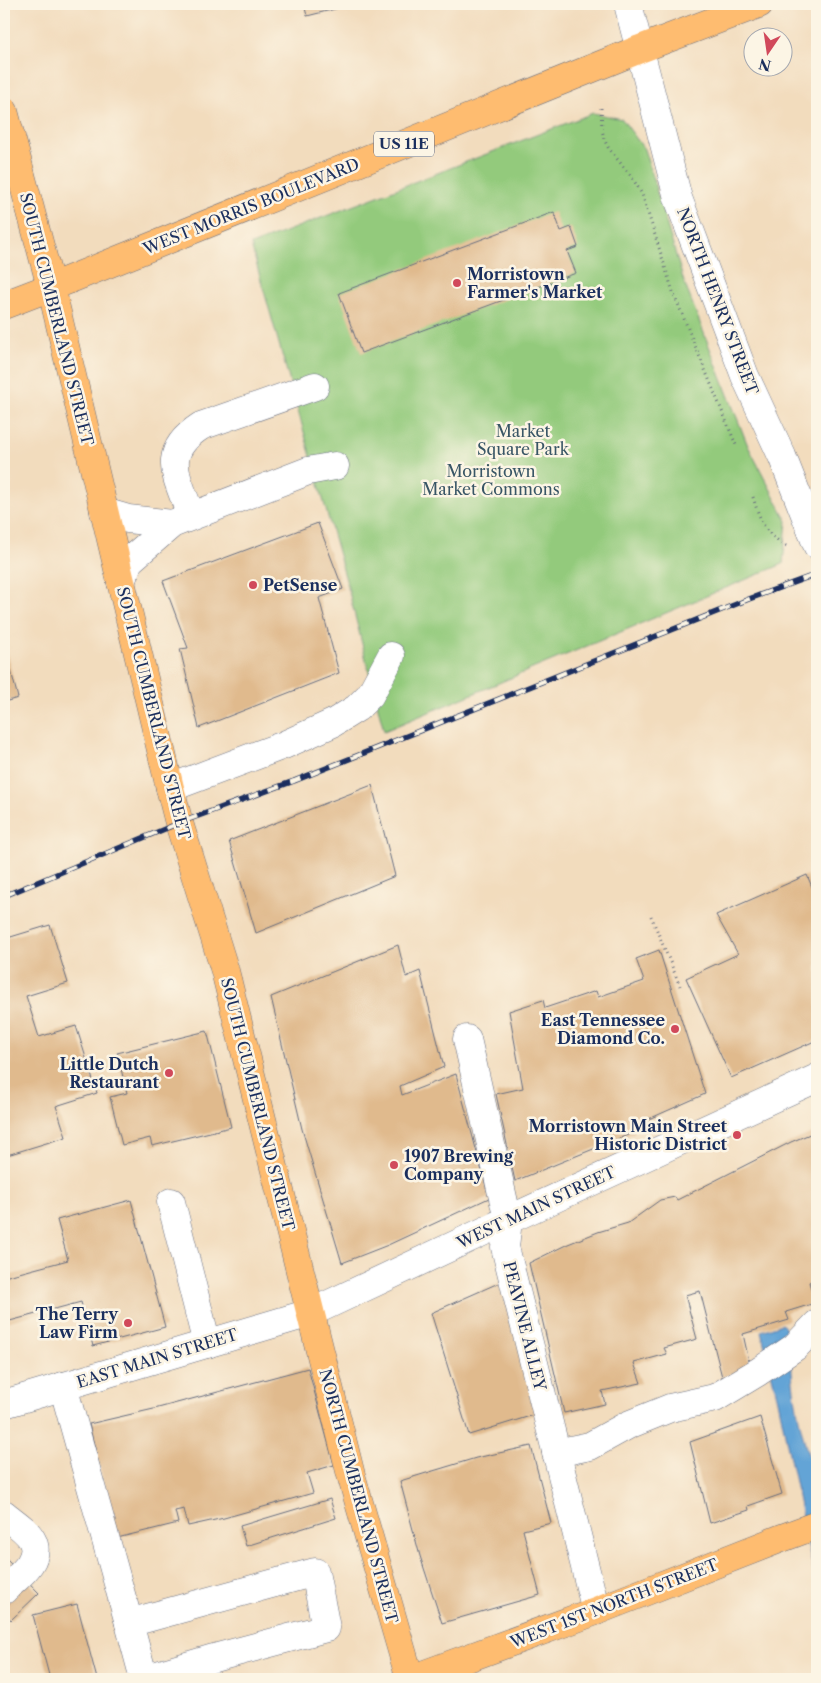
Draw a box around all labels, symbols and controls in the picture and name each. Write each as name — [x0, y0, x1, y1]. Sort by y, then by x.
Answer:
north arrow — [744, 28, 794, 78]
text: N — [757, 55, 773, 75]
road number: US 11E — [374, 132, 434, 156]
street label: WEST MORRIS BOULEVARD — [139, 153, 362, 259]
street label: SOUTH CUMBERLAND STREET — [16, 191, 98, 447]
street label: NORTH HENRY STREET — [673, 205, 763, 397]
place label: Morristown Farmer's Market — [467, 264, 603, 302]
marker: Morristown Farmer's Market — [451, 277, 463, 289]
park label: Market Square Park — [477, 421, 570, 459]
park label: Morristown Market Commons — [422, 461, 560, 499]
place label: PetSense — [263, 575, 338, 595]
marker: PetSense — [247, 579, 259, 591]
street label: SOUTH CUMBERLAND STREET — [113, 585, 195, 841]
street label: SOUTH CUMBERLAND STREET — [217, 976, 299, 1232]
place label: East Tennessee Diamond Co. — [541, 1010, 665, 1048]
marker: East Tennessee Diamond Co. — [669, 1023, 681, 1035]
place label: Little Dutch Restaurant — [59, 1054, 160, 1092]
marker: Little Dutch Restaurant — [163, 1067, 175, 1079]
place label: Morristown Main Street Historic District — [528, 1116, 728, 1154]
marker: Morristown Main Street Historic District — [731, 1129, 743, 1141]
place label: 1907 Brewing Company — [404, 1146, 514, 1184]
marker: 1907 Brewing Company — [388, 1159, 400, 1171]
street label: WEST MAIN STREET — [453, 1161, 619, 1253]
street label: PEAVINE ALLEY — [499, 1259, 551, 1393]
place label: The Terry Law Firm — [36, 1304, 119, 1342]
marker: The Terry Law Firm — [122, 1317, 134, 1329]
street label: EAST MAIN STREET — [74, 1324, 240, 1392]
street label: NORTH CUMBERLAND STREET — [315, 1367, 403, 1625]
street label: WEST 1ST NORTH STREET — [506, 1554, 721, 1652]

